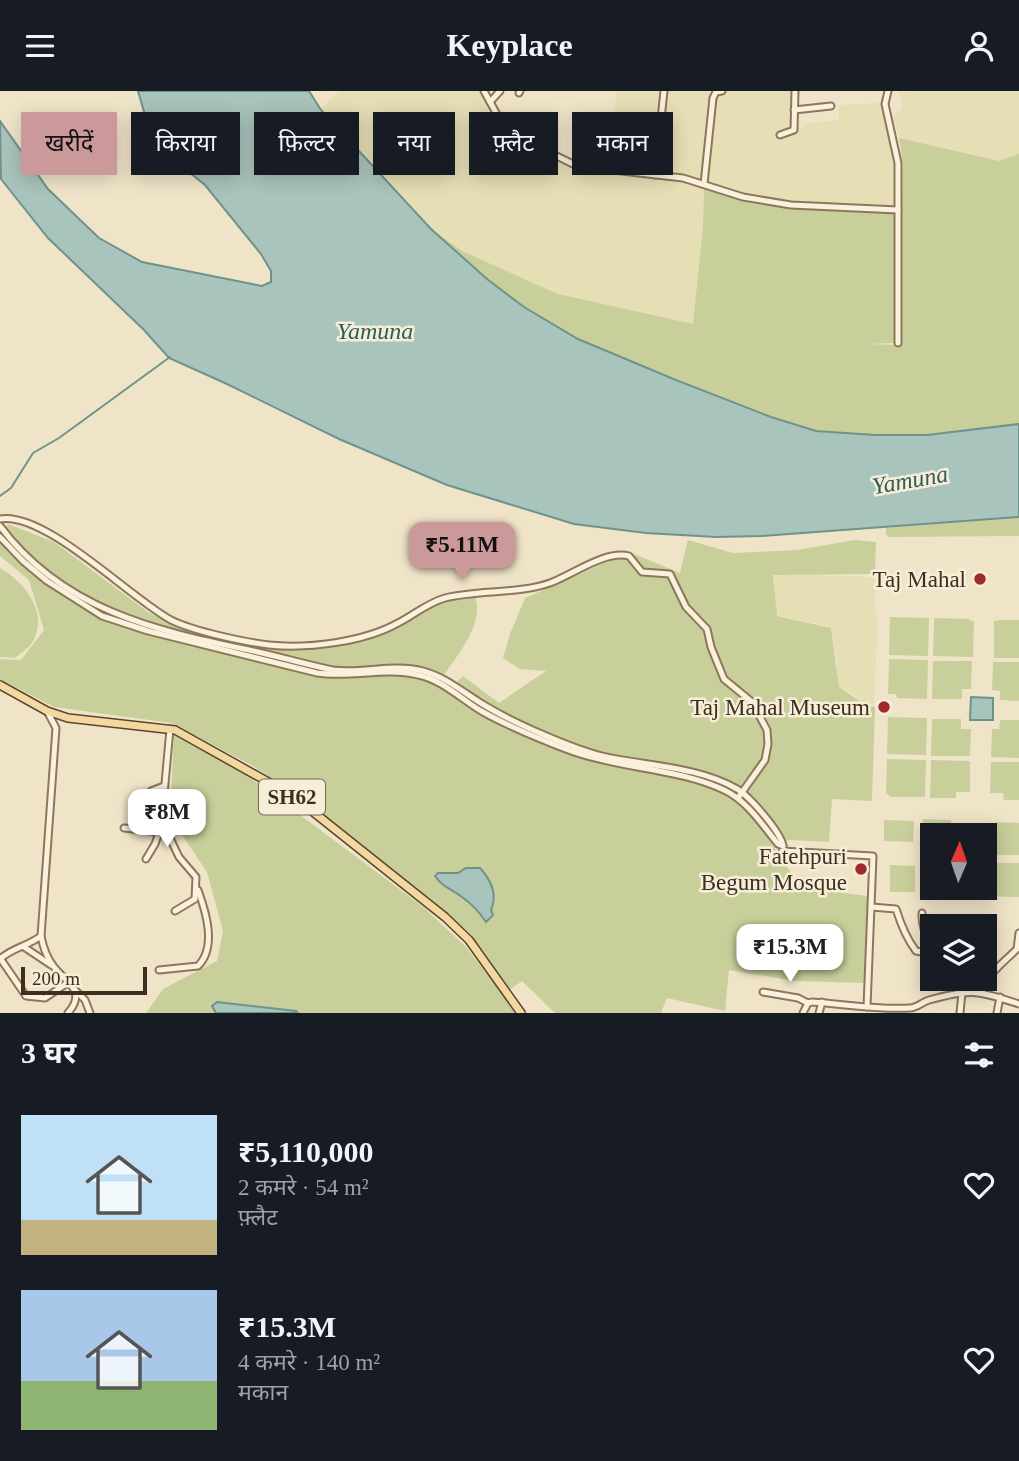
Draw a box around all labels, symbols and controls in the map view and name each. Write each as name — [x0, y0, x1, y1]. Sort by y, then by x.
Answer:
icon: menu — [21, 27, 59, 65]
text: Keyplace — [446, 27, 573, 63]
icon: person — [960, 27, 998, 65]
chip: खरीदें — [21, 112, 117, 175]
chip: किराया — [131, 112, 240, 175]
chip: फ़िल्टर — [254, 112, 359, 175]
chip: नया — [373, 112, 455, 175]
chip: फ़्लैट — [469, 112, 558, 175]
chip: मकान — [572, 112, 673, 175]
water label: Yamuna — [337, 318, 413, 344]
water label: Yamuna — [870, 461, 950, 499]
pin: ₹5.11M — [405, 523, 519, 582]
text: ₹5.11M — [425, 532, 499, 557]
place label: Taj Mahal — [872, 567, 966, 592]
marker: Taj Mahal — [972, 571, 988, 587]
place label: Taj Mahal Museum — [690, 695, 870, 720]
marker: Taj Mahal Museum — [876, 699, 892, 715]
road number: SH62 — [259, 779, 325, 815]
pin: ₹8M — [133, 789, 201, 849]
text: ₹8M — [144, 799, 190, 824]
north arrow — [920, 823, 998, 899]
map controls — [920, 823, 997, 991]
place label: Fatehpuri Begum Mosque — [701, 844, 847, 895]
marker: Fatehpuri Begum Mosque — [853, 861, 869, 877]
button: layers — [920, 914, 997, 991]
pin: ₹15.3M — [733, 925, 847, 984]
text: ₹15.3M — [752, 934, 828, 959]
scale bar — [21, 964, 147, 996]
text: 200 m — [32, 968, 80, 989]
text: 3 घर — [21, 1036, 76, 1069]
icon: filters — [960, 1036, 998, 1074]
text: ₹5,110,000 — [238, 1135, 374, 1168]
icon: home — [77, 1143, 161, 1227]
icon: heart — [960, 1166, 998, 1204]
text: 2 कमरे · 54 m² — [238, 1175, 369, 1200]
text: फ़्लैट — [238, 1205, 278, 1230]
text: ₹15.3M — [238, 1310, 336, 1343]
icon: home — [77, 1318, 161, 1402]
icon: heart — [960, 1341, 998, 1379]
text: 4 कमरे · 140 m² — [238, 1350, 380, 1375]
text: मकान — [238, 1380, 288, 1405]

